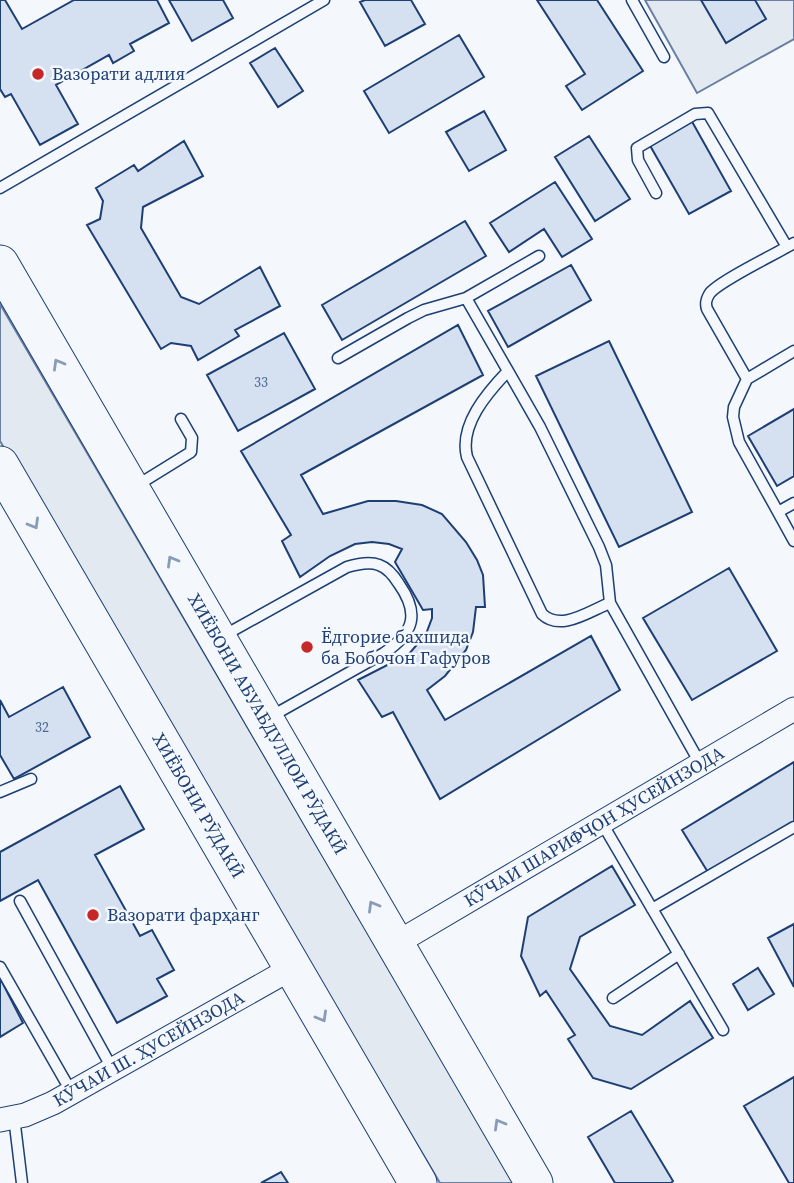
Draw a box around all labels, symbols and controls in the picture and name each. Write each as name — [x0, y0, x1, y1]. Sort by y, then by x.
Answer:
place label: Вазорати адлия — [52, 61, 185, 86]
marker: Вазорати адлия — [30, 66, 46, 82]
one-way arrow — [53, 359, 66, 372]
house number: 33 — [254, 372, 268, 392]
one-way arrow — [26, 517, 39, 530]
one-way arrow — [168, 556, 181, 569]
street label: ХИЁБОНИ АБУАБДУЛЛОИ РӮДАКӢ — [182, 588, 353, 859]
place label: Ёдгорие бахшида ба Бобочон Гафуров — [321, 624, 490, 670]
marker: Ёдгорие бахшида ба Бобочон Гафуров — [299, 639, 315, 655]
house number: 32 — [35, 717, 49, 737]
street label: ХИЁБОНИ РӮДАКӢ — [146, 728, 251, 883]
street label: КӮЧАИ ШАРИФҶОН ҲУСЕЙНЗОДА — [459, 740, 729, 913]
one-way arrow — [368, 901, 381, 913]
place label: Вазорати фарҳанг — [107, 902, 260, 927]
marker: Вазорати фарҳанг — [85, 907, 101, 923]
street label: КӮЧАИ Ш. ҲУСЕЙНЗОДА — [49, 985, 249, 1112]
one-way arrow — [314, 1009, 327, 1022]
one-way arrow — [494, 1119, 507, 1131]

